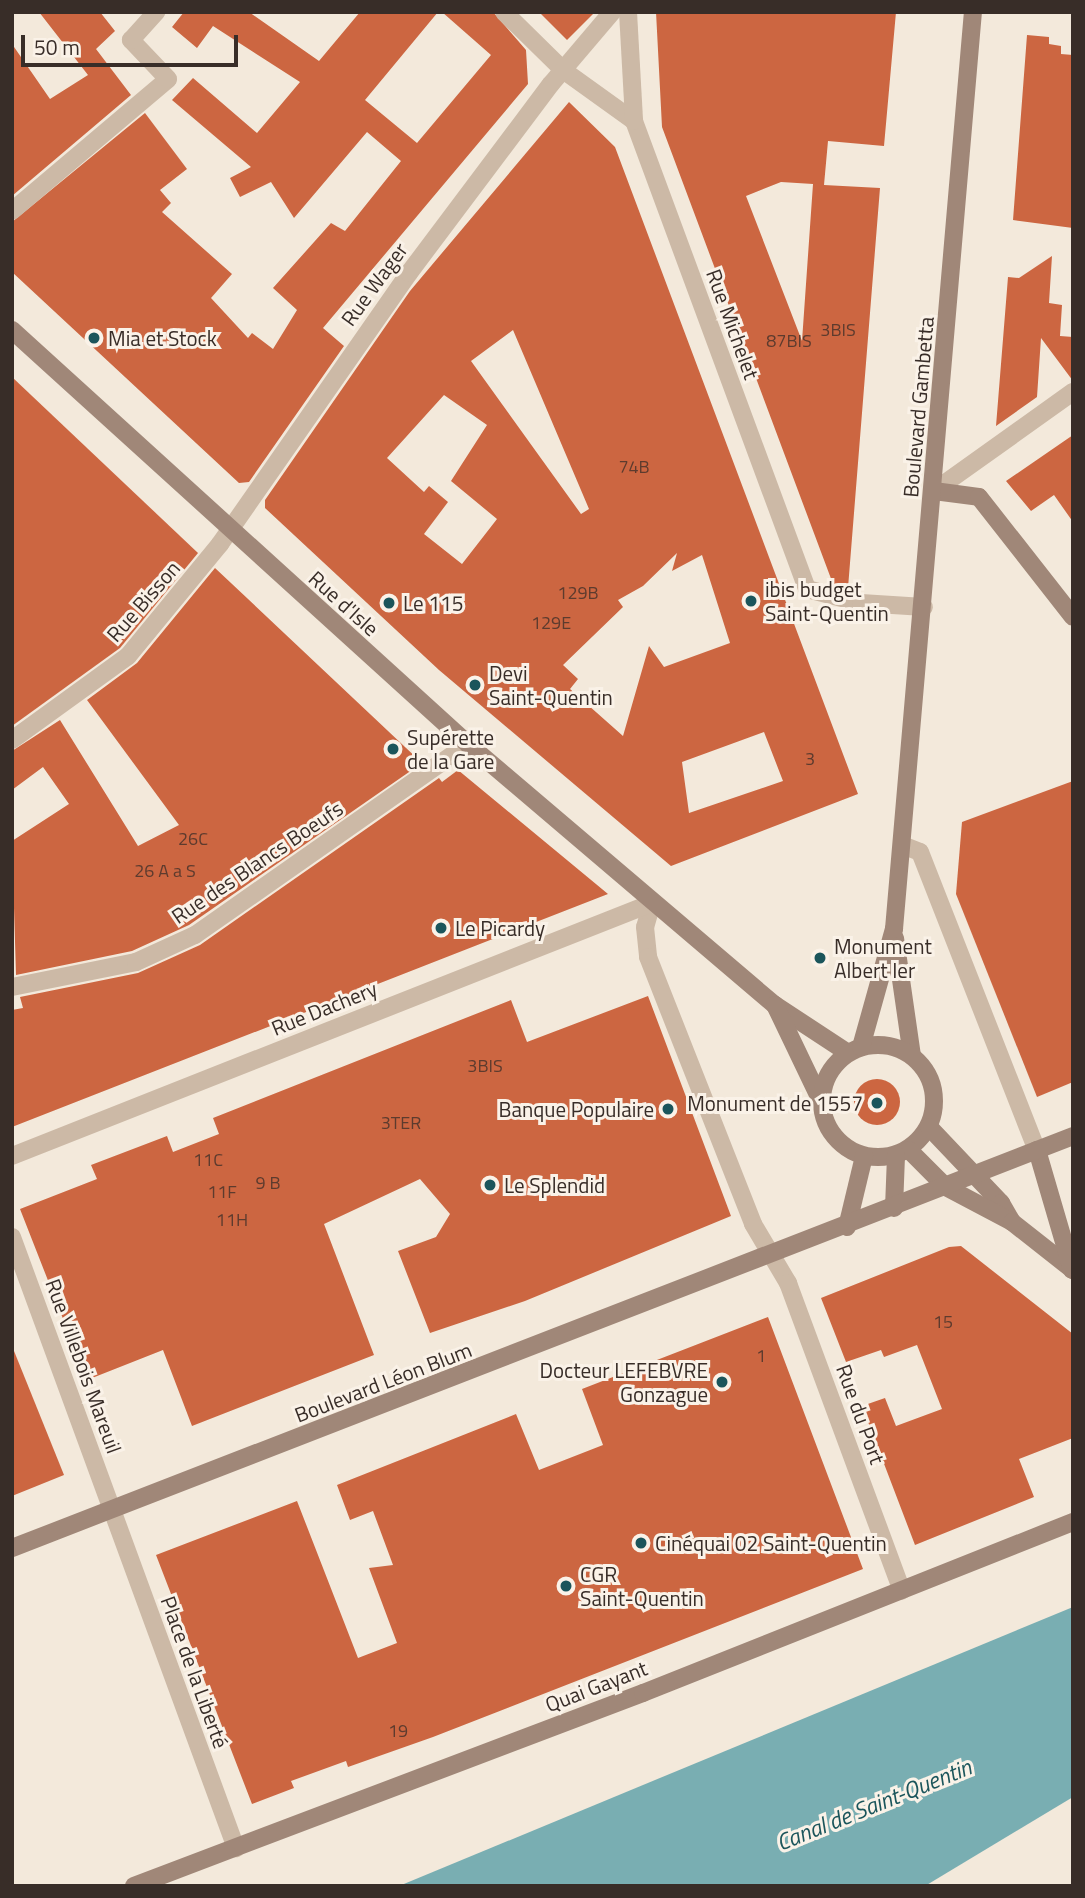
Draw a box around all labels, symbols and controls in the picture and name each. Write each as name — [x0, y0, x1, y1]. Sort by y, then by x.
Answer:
scale bar — [24, 21, 242, 65]
text: 50 m — [34, 31, 80, 63]
street label: Rue Wager — [335, 237, 413, 331]
street label: Rue Michelet — [701, 266, 765, 382]
street label: Boulevard Gambetta — [898, 315, 938, 499]
house number: 3BIS — [820, 319, 856, 341]
place label: Mia et Stock — [108, 325, 217, 351]
marker: Mia et Stock — [86, 330, 102, 346]
house number: 87BIS — [766, 330, 812, 352]
house number: 74B — [618, 456, 650, 478]
street label: Rue Bisson — [101, 555, 185, 647]
street label: Rue d'Isle — [304, 565, 384, 641]
place label: ibis budget Saint-Quentin — [765, 576, 889, 626]
house number: 129B — [557, 582, 599, 604]
place label: Le 115 — [403, 590, 463, 616]
marker: ibis budget Saint-Quentin — [743, 593, 759, 609]
marker: Le 115 — [381, 595, 397, 611]
house number: 129E — [531, 612, 571, 634]
place label: Devi Saint-Quentin — [489, 660, 613, 710]
marker: Devi Saint-Quentin — [467, 677, 483, 693]
place label: Supérette de la Gare — [407, 724, 494, 774]
marker: Supérette de la Gare — [385, 741, 401, 757]
house number: 3 — [805, 748, 815, 770]
street label: Rue des Blancs Boeufs — [167, 795, 347, 929]
house number: 26C — [178, 828, 208, 850]
house number: 26 A a S — [134, 860, 196, 882]
place label: Le Picardy — [455, 915, 545, 941]
marker: Le Picardy — [433, 920, 449, 936]
place label: Monument Albert Ier — [834, 933, 932, 983]
marker: Monument Albert Ier — [812, 950, 828, 966]
street label: Rue Dachery — [267, 975, 381, 1041]
house number: 3BIS — [467, 1055, 503, 1077]
place label: Monument de 1557 — [687, 1090, 863, 1116]
marker: Monument de 1557 — [869, 1095, 885, 1111]
place label: Banque Populaire — [499, 1096, 654, 1122]
marker: Banque Populaire — [660, 1101, 676, 1117]
house number: 3TER — [381, 1112, 421, 1134]
house number: 11C — [193, 1149, 223, 1171]
house number: 9 B — [255, 1172, 281, 1194]
place label: Le Splendid — [504, 1172, 605, 1198]
marker: Le Splendid — [482, 1177, 498, 1193]
house number: 11F — [207, 1181, 237, 1203]
house number: 11H — [216, 1209, 248, 1231]
street label: Rue Villebois Mareuil — [41, 1275, 127, 1457]
house number: 15 — [933, 1311, 953, 1333]
street label: Boulevard Léon Blum — [291, 1337, 475, 1427]
house number: 1 — [756, 1345, 766, 1367]
place label: Docteur LEFEBVRE Gonzague — [539, 1357, 708, 1407]
street label: Rue du Port — [831, 1361, 891, 1467]
marker: Docteur LEFEBVRE Gonzague — [714, 1374, 730, 1390]
place label: Cinéquai 02 Saint-Quentin — [655, 1530, 887, 1556]
marker: Cinéquai 02 Saint-Quentin — [633, 1535, 649, 1551]
place label: CGR Saint-Quentin — [580, 1561, 704, 1611]
marker: CGR Saint-Quentin — [558, 1578, 574, 1594]
street label: Place de la Liberté — [156, 1593, 234, 1751]
street label: Quai Gayant — [541, 1655, 651, 1717]
house number: 19 — [388, 1720, 408, 1742]
water label: Canal de Saint-Quentin — [773, 1753, 975, 1857]

